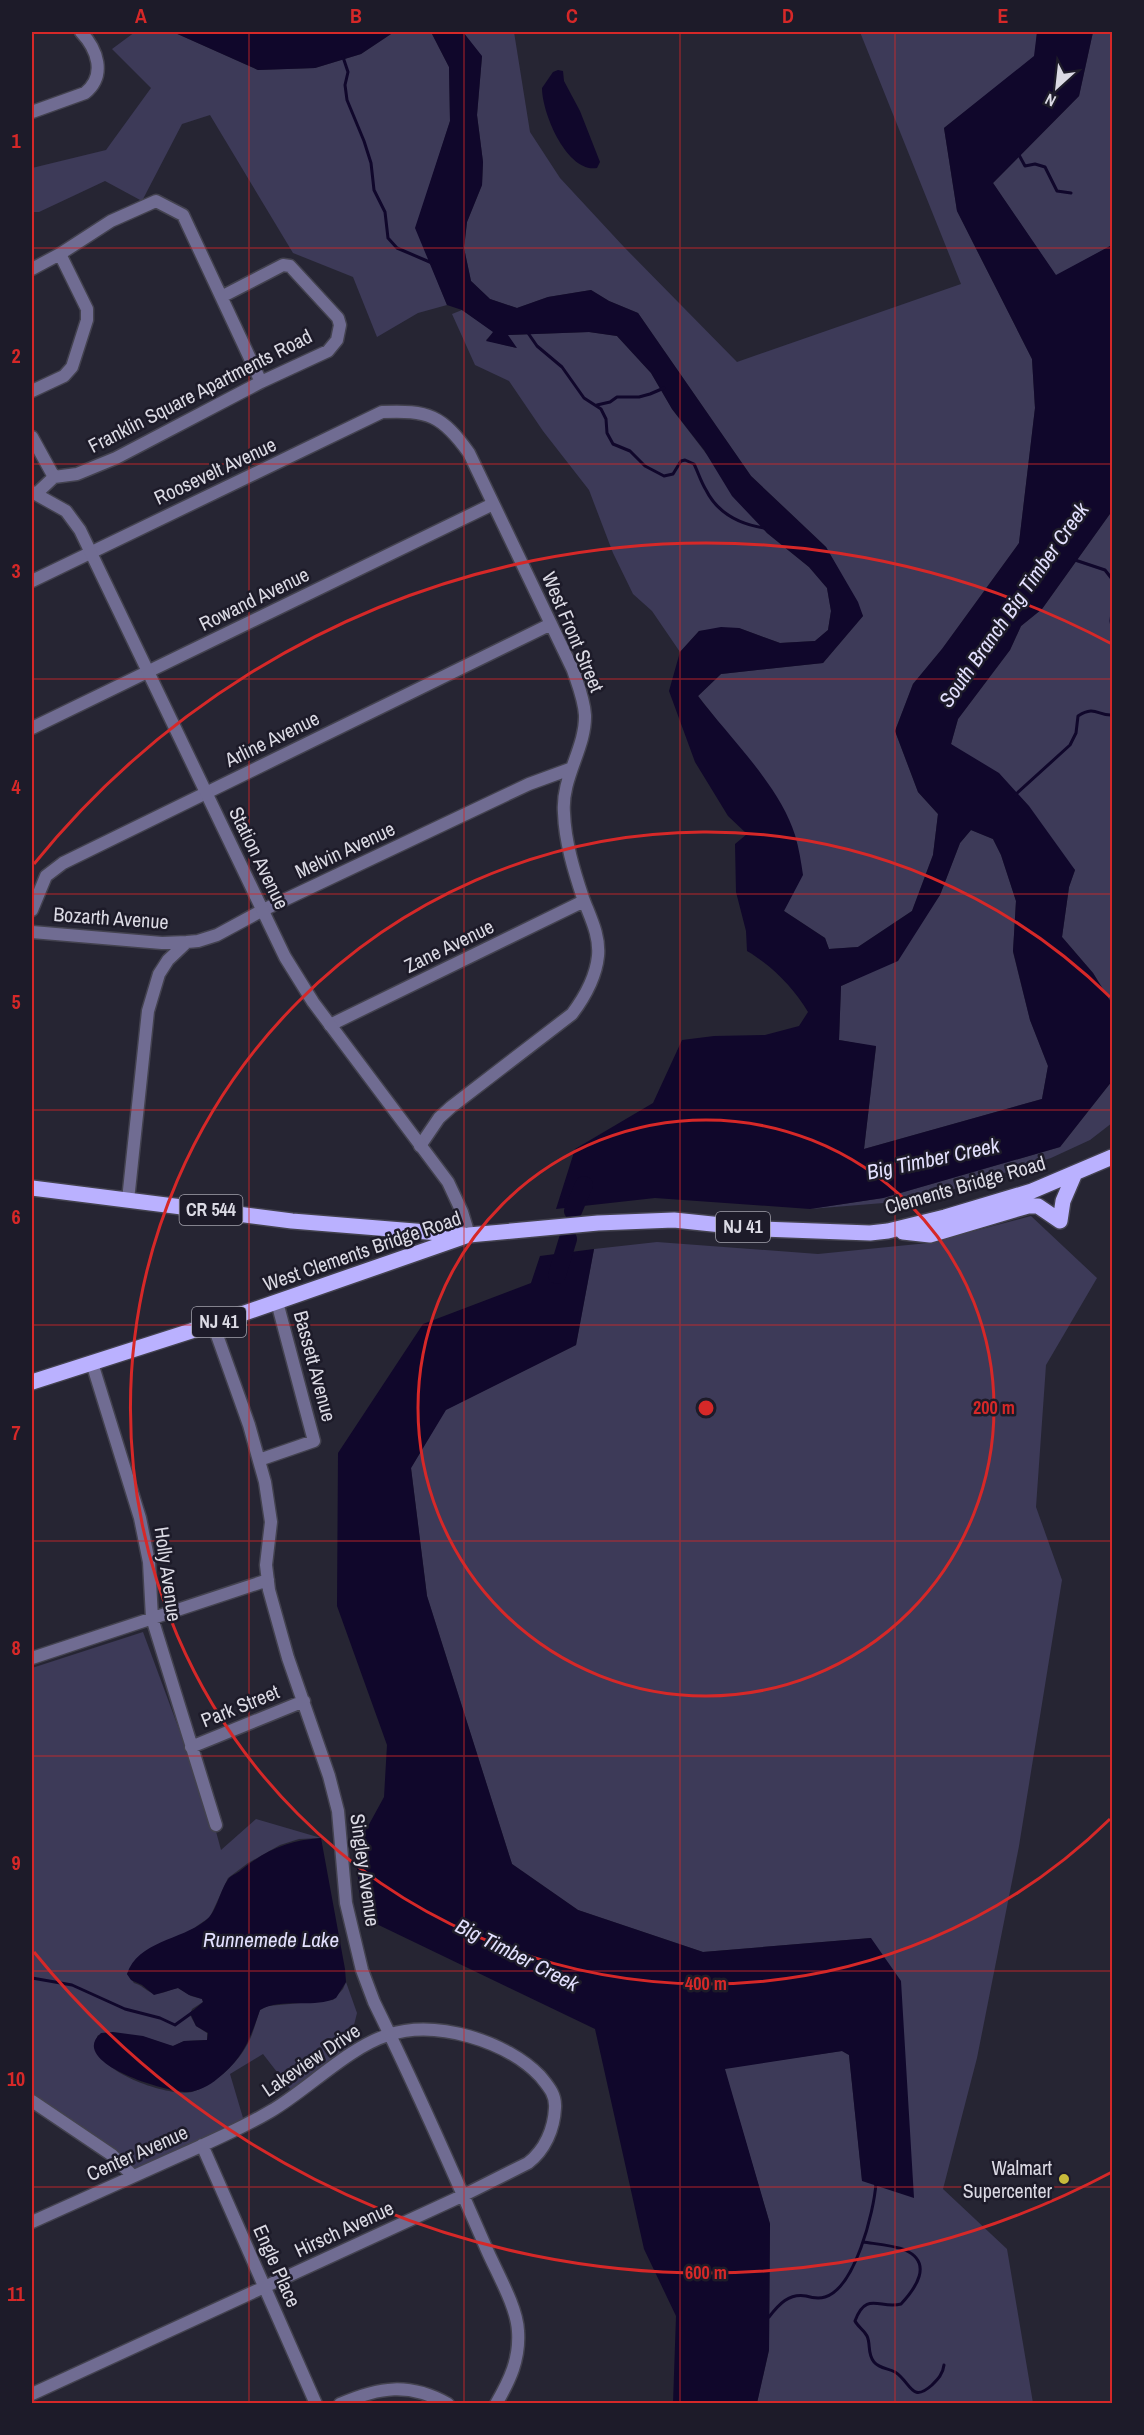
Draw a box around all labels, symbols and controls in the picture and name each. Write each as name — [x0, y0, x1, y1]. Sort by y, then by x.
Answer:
text: A — [135, 2, 147, 29]
text: B — [350, 2, 362, 29]
text: C — [566, 2, 578, 29]
text: D — [782, 2, 794, 29]
text: E — [998, 2, 1009, 29]
north arrow — [1027, 57, 1087, 117]
text: N — [1041, 88, 1059, 112]
text: 1 — [11, 127, 21, 154]
street label: Franklin Square Apartments Road — [83, 322, 316, 459]
text: 2 — [11, 342, 21, 369]
street label: Roosevelt Avenue — [149, 430, 280, 511]
water label: South Branch Big Timber Creek — [932, 495, 1096, 713]
text: 3 — [11, 557, 21, 584]
street label: Rowand Avenue — [194, 560, 313, 637]
street label: West Front Street — [536, 568, 611, 697]
street label: Arline Avenue — [219, 704, 323, 773]
text: 4 — [11, 773, 21, 800]
street label: Station Avenue — [223, 802, 296, 914]
street label: Melvin Avenue — [290, 815, 399, 884]
street label: Bozarth Avenue — [52, 900, 170, 935]
street label: Zane Avenue — [400, 912, 498, 979]
text: 5 — [11, 988, 21, 1015]
water label: Big Timber Creek — [864, 1130, 1003, 1187]
street label: Clements Bridge Road — [881, 1149, 1048, 1220]
road number: CR 544 — [180, 1195, 242, 1225]
text: 6 — [11, 1203, 21, 1230]
street label: West Clements Bridge Road — [259, 1204, 464, 1297]
road number: NJ 41 — [716, 1212, 770, 1242]
road number: NJ 41 — [192, 1307, 246, 1337]
street label: Bassett Avenue — [288, 1307, 343, 1424]
text: 200 m — [973, 1395, 1015, 1420]
centre of rings — [696, 1398, 716, 1418]
text: 7 — [11, 1419, 21, 1446]
street label: Holly Avenue — [148, 1525, 189, 1623]
text: 8 — [11, 1634, 21, 1661]
street label: Park Street — [197, 1677, 283, 1733]
street label: Singley Avenue — [344, 1812, 387, 1928]
text: 9 — [11, 1849, 21, 1876]
water label: Big Timber Creek — [451, 1911, 585, 1999]
water label: Runnemede Lake — [203, 1925, 339, 1954]
text: 400 m — [685, 1971, 727, 1996]
street label: Lakeview Drive — [256, 2017, 365, 2102]
text: 10 — [7, 2065, 25, 2092]
street label: Center Avenue — [82, 2118, 192, 2187]
place label: Walmart Supercenter — [963, 2154, 1053, 2204]
marker: Walmart Supercenter — [1057, 2172, 1071, 2186]
street label: Hirsch Avenue — [290, 2194, 398, 2263]
street label: Engle Place — [247, 2220, 308, 2311]
text: 600 m — [685, 2260, 727, 2285]
text: 11 — [7, 2280, 26, 2307]

